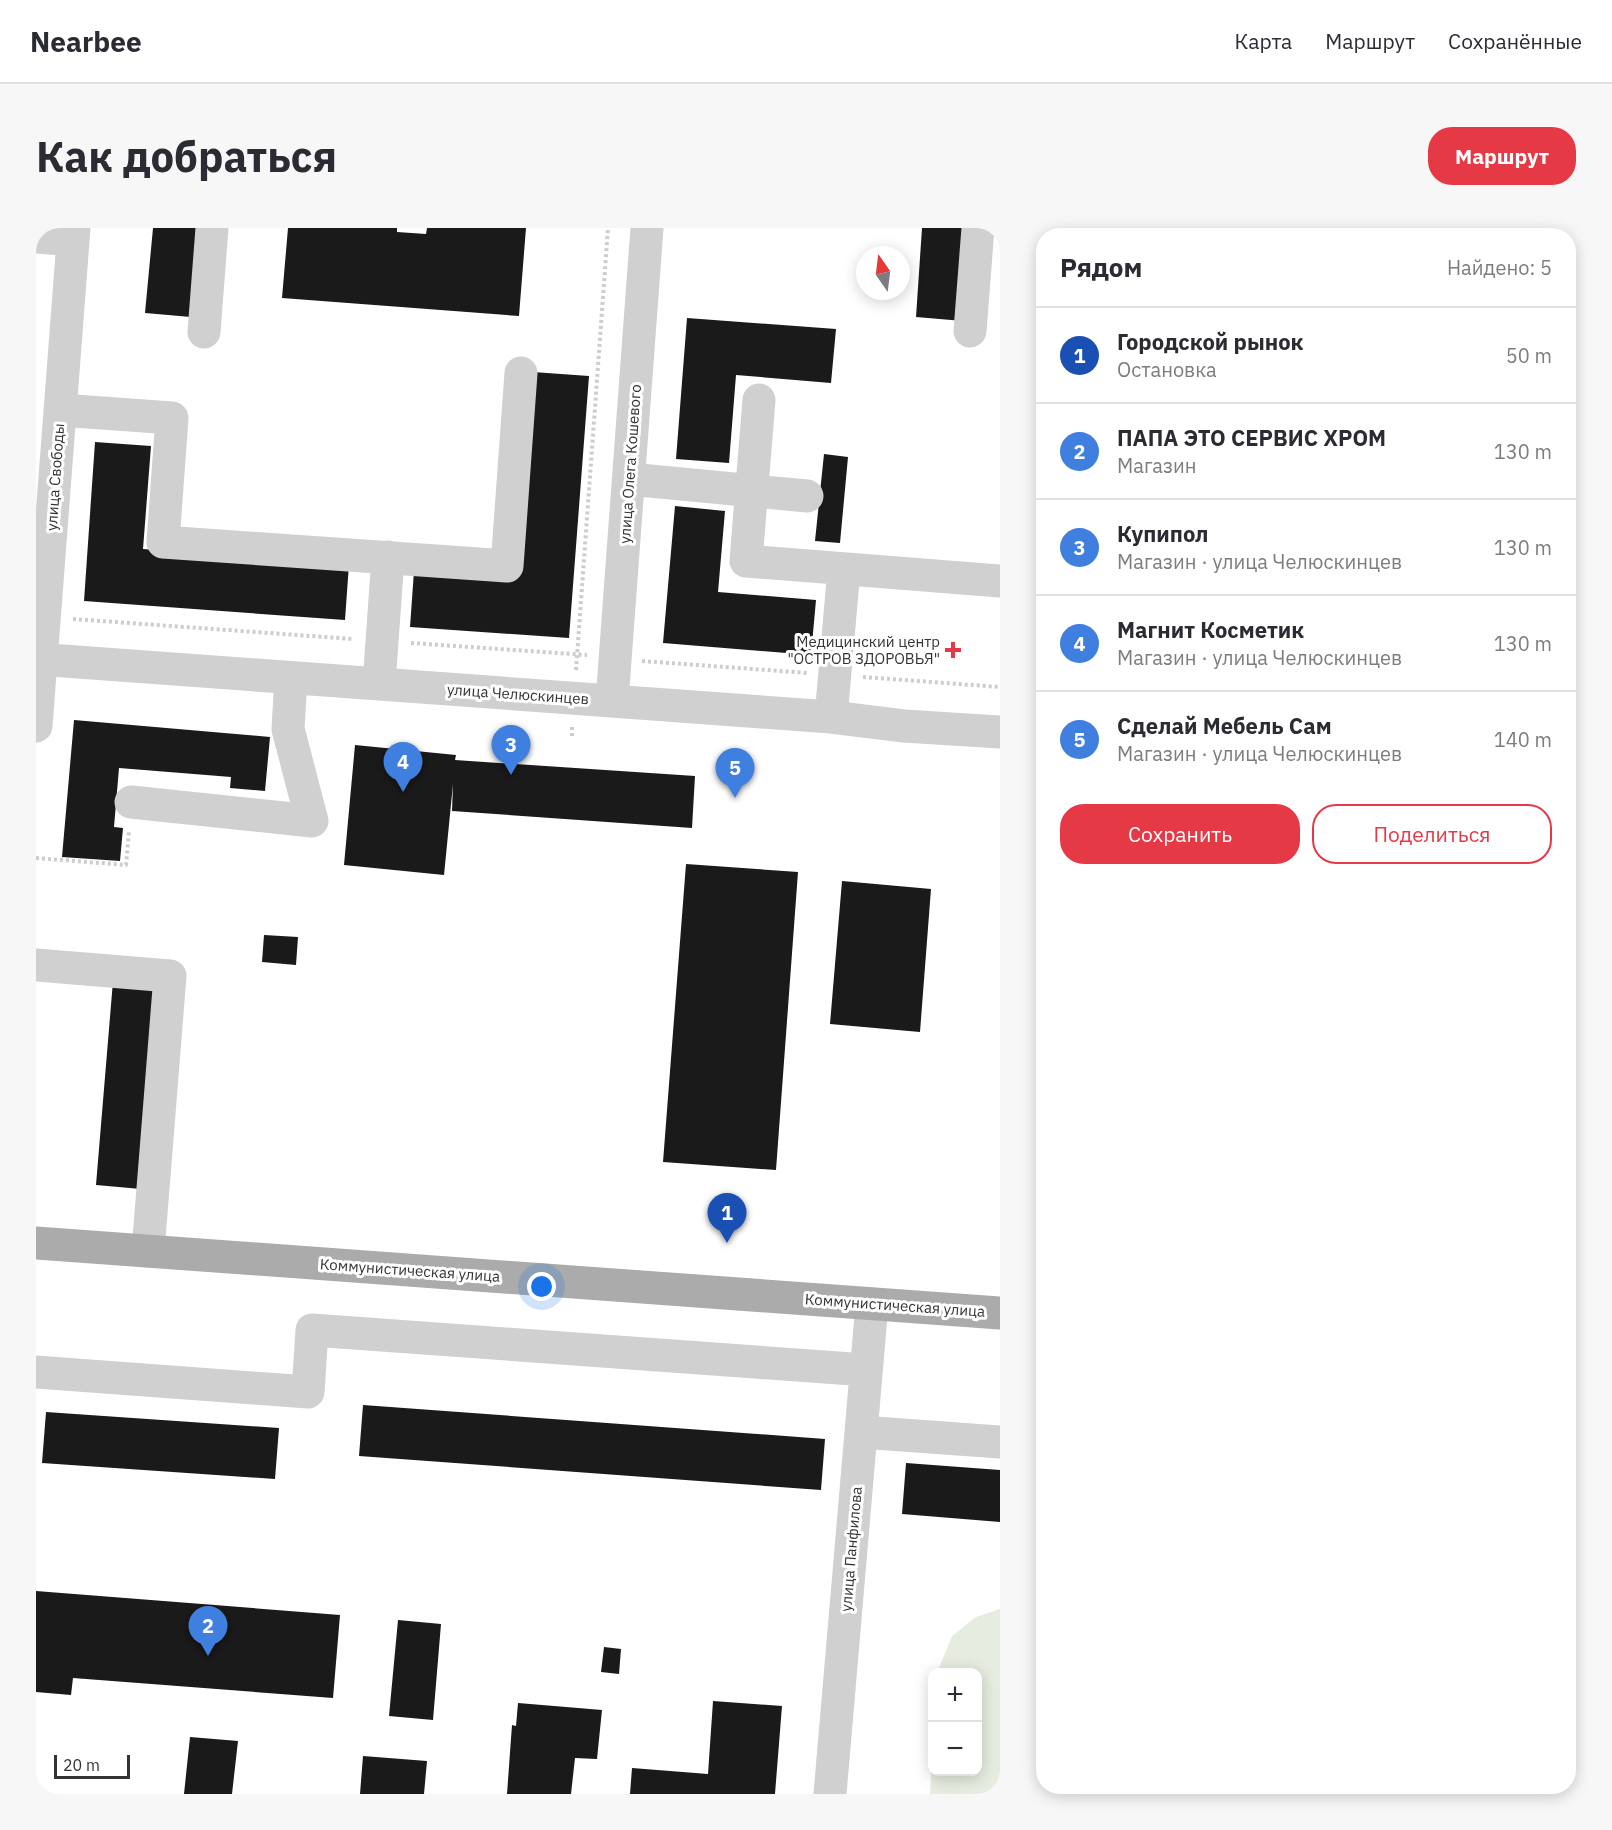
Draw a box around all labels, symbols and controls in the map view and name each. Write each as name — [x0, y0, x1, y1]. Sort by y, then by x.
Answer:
text: Nearbee — [30, 23, 142, 60]
text: Карта — [1234, 27, 1292, 55]
text: Маршрут — [1325, 27, 1415, 55]
text: Сохранённые — [1448, 27, 1582, 55]
button: Маршрут — [1428, 127, 1576, 185]
text: Как добраться — [36, 129, 337, 184]
north arrow — [856, 246, 910, 300]
text: Рядом — [1060, 250, 1142, 284]
text: Найдено: 5 — [1447, 254, 1552, 281]
text: Городской рынок — [1117, 327, 1304, 356]
text: 1 — [1074, 342, 1086, 369]
text: 50 m — [1506, 342, 1552, 369]
text: Остановка — [1117, 356, 1217, 383]
street label: улица Олега Кошевого — [615, 384, 645, 544]
street label: улица Свободы — [42, 423, 68, 531]
text: ПАПА ЭТО СЕРВИС ХРОМ — [1117, 423, 1386, 452]
text: 2 — [1074, 438, 1086, 465]
text: 130 m — [1494, 438, 1552, 465]
text: Магазин — [1117, 452, 1197, 479]
text: Купипол — [1117, 519, 1209, 548]
text: 3 — [1074, 534, 1086, 561]
text: 130 m — [1494, 534, 1552, 561]
text: Магазин · улица Челюскинцев — [1117, 548, 1402, 575]
text: Магнит Косметик — [1117, 615, 1304, 644]
text: 4 — [1074, 630, 1086, 657]
text: 130 m — [1494, 630, 1552, 657]
place label: Медицинский центр "ОСТРОВ ЗДОРОВЬЯ" — [787, 632, 940, 668]
marker: Медицинский центр "ОСТРОВ ЗДОРОВЬЯ" — [944, 641, 962, 659]
text: Магазин · улица Челюскинцев — [1117, 644, 1402, 671]
street label: улица Челюскинцев — [446, 680, 590, 708]
text: Сделай Мебель Сам — [1117, 711, 1332, 740]
pin: 3 — [492, 726, 530, 775]
text: 5 — [1074, 726, 1086, 753]
text: 140 m — [1494, 726, 1552, 753]
text: Магазин · улица Челюскинцев — [1117, 740, 1402, 767]
pin: 4 — [384, 742, 422, 792]
pin: 5 — [716, 748, 754, 798]
button: Сохранить — [1060, 804, 1300, 864]
button: Поделиться — [1312, 804, 1552, 864]
pin: 1 — [708, 1194, 746, 1243]
street label: Коммунистическая улица — [319, 1254, 501, 1286]
your location — [527, 1272, 556, 1301]
street label: Коммунистическая улица — [804, 1289, 986, 1321]
street label: улица Панфилова — [836, 1486, 866, 1612]
pin: 2 — [188, 1606, 228, 1656]
map controls — [928, 1668, 982, 1776]
button: + — [928, 1668, 982, 1722]
button: − — [928, 1722, 982, 1776]
scale bar — [54, 1752, 130, 1780]
text: 20 m — [63, 1755, 100, 1775]

